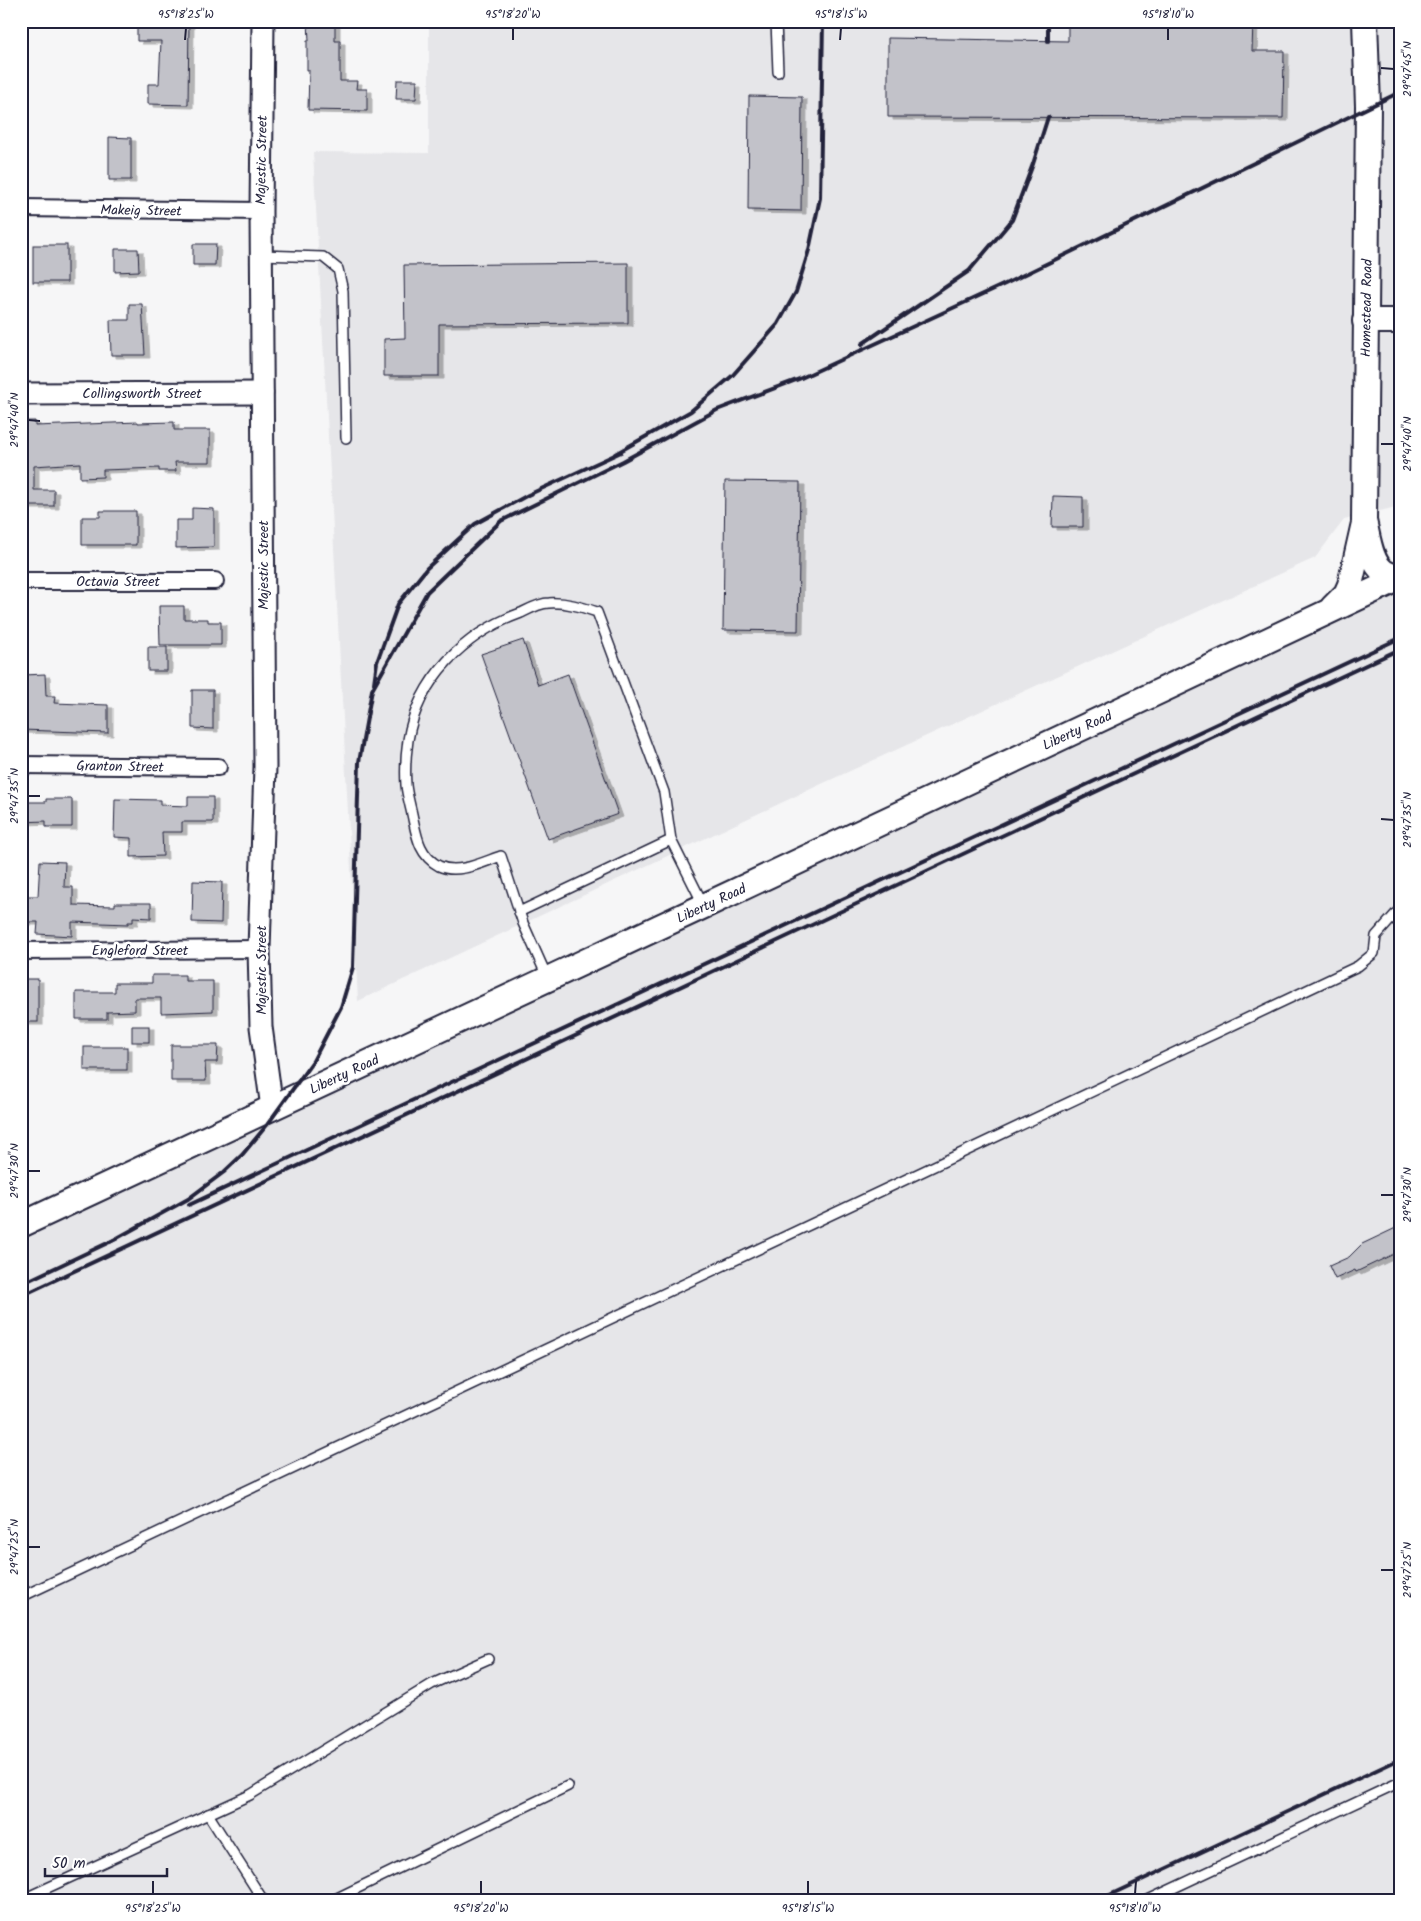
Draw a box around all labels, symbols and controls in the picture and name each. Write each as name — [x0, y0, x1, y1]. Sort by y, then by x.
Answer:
text: 95°18'25"W — [158, 5, 214, 24]
text: 95°18'20"W — [485, 5, 541, 24]
text: 95°18'15"W — [815, 5, 867, 24]
text: 95°18'10"W — [1142, 5, 1194, 24]
text: 29°47'45"N — [1398, 41, 1417, 97]
street label: Majestic Street — [250, 114, 274, 205]
street label: Makeig Street — [100, 199, 183, 223]
street label: Homestead Road — [1355, 258, 1379, 357]
street label: Collingsworth Street — [82, 383, 202, 405]
text: 29°47'40"N — [5, 392, 24, 448]
text: 29°47'40"N — [1398, 416, 1417, 472]
street label: Majestic Street — [253, 520, 275, 610]
street label: Octavia Street — [76, 571, 160, 593]
street label: Liberty Road — [1039, 705, 1117, 757]
street label: Granton Street — [76, 755, 165, 779]
text: 29°47'35"N — [5, 768, 24, 824]
text: 29°47'35"N — [1398, 792, 1417, 848]
street label: Liberty Road — [673, 878, 751, 930]
street label: Majestic Street — [251, 925, 273, 1015]
street label: Engleford Street — [92, 940, 189, 962]
street label: Liberty Road — [306, 1049, 384, 1101]
text: 29°47'30"N — [5, 1143, 24, 1199]
text: 29°47'30"N — [1398, 1167, 1417, 1223]
text: 29°47'25"N — [5, 1519, 24, 1575]
text: 29°47'25"N — [1398, 1542, 1417, 1598]
scale bar — [45, 1846, 168, 1878]
text: 50 m — [52, 1852, 86, 1876]
text: 95°18'25"W — [125, 1899, 181, 1918]
text: 95°18'20"W — [453, 1899, 509, 1918]
text: 95°18'15"W — [782, 1899, 834, 1918]
text: 95°18'10"W — [1109, 1899, 1161, 1918]

